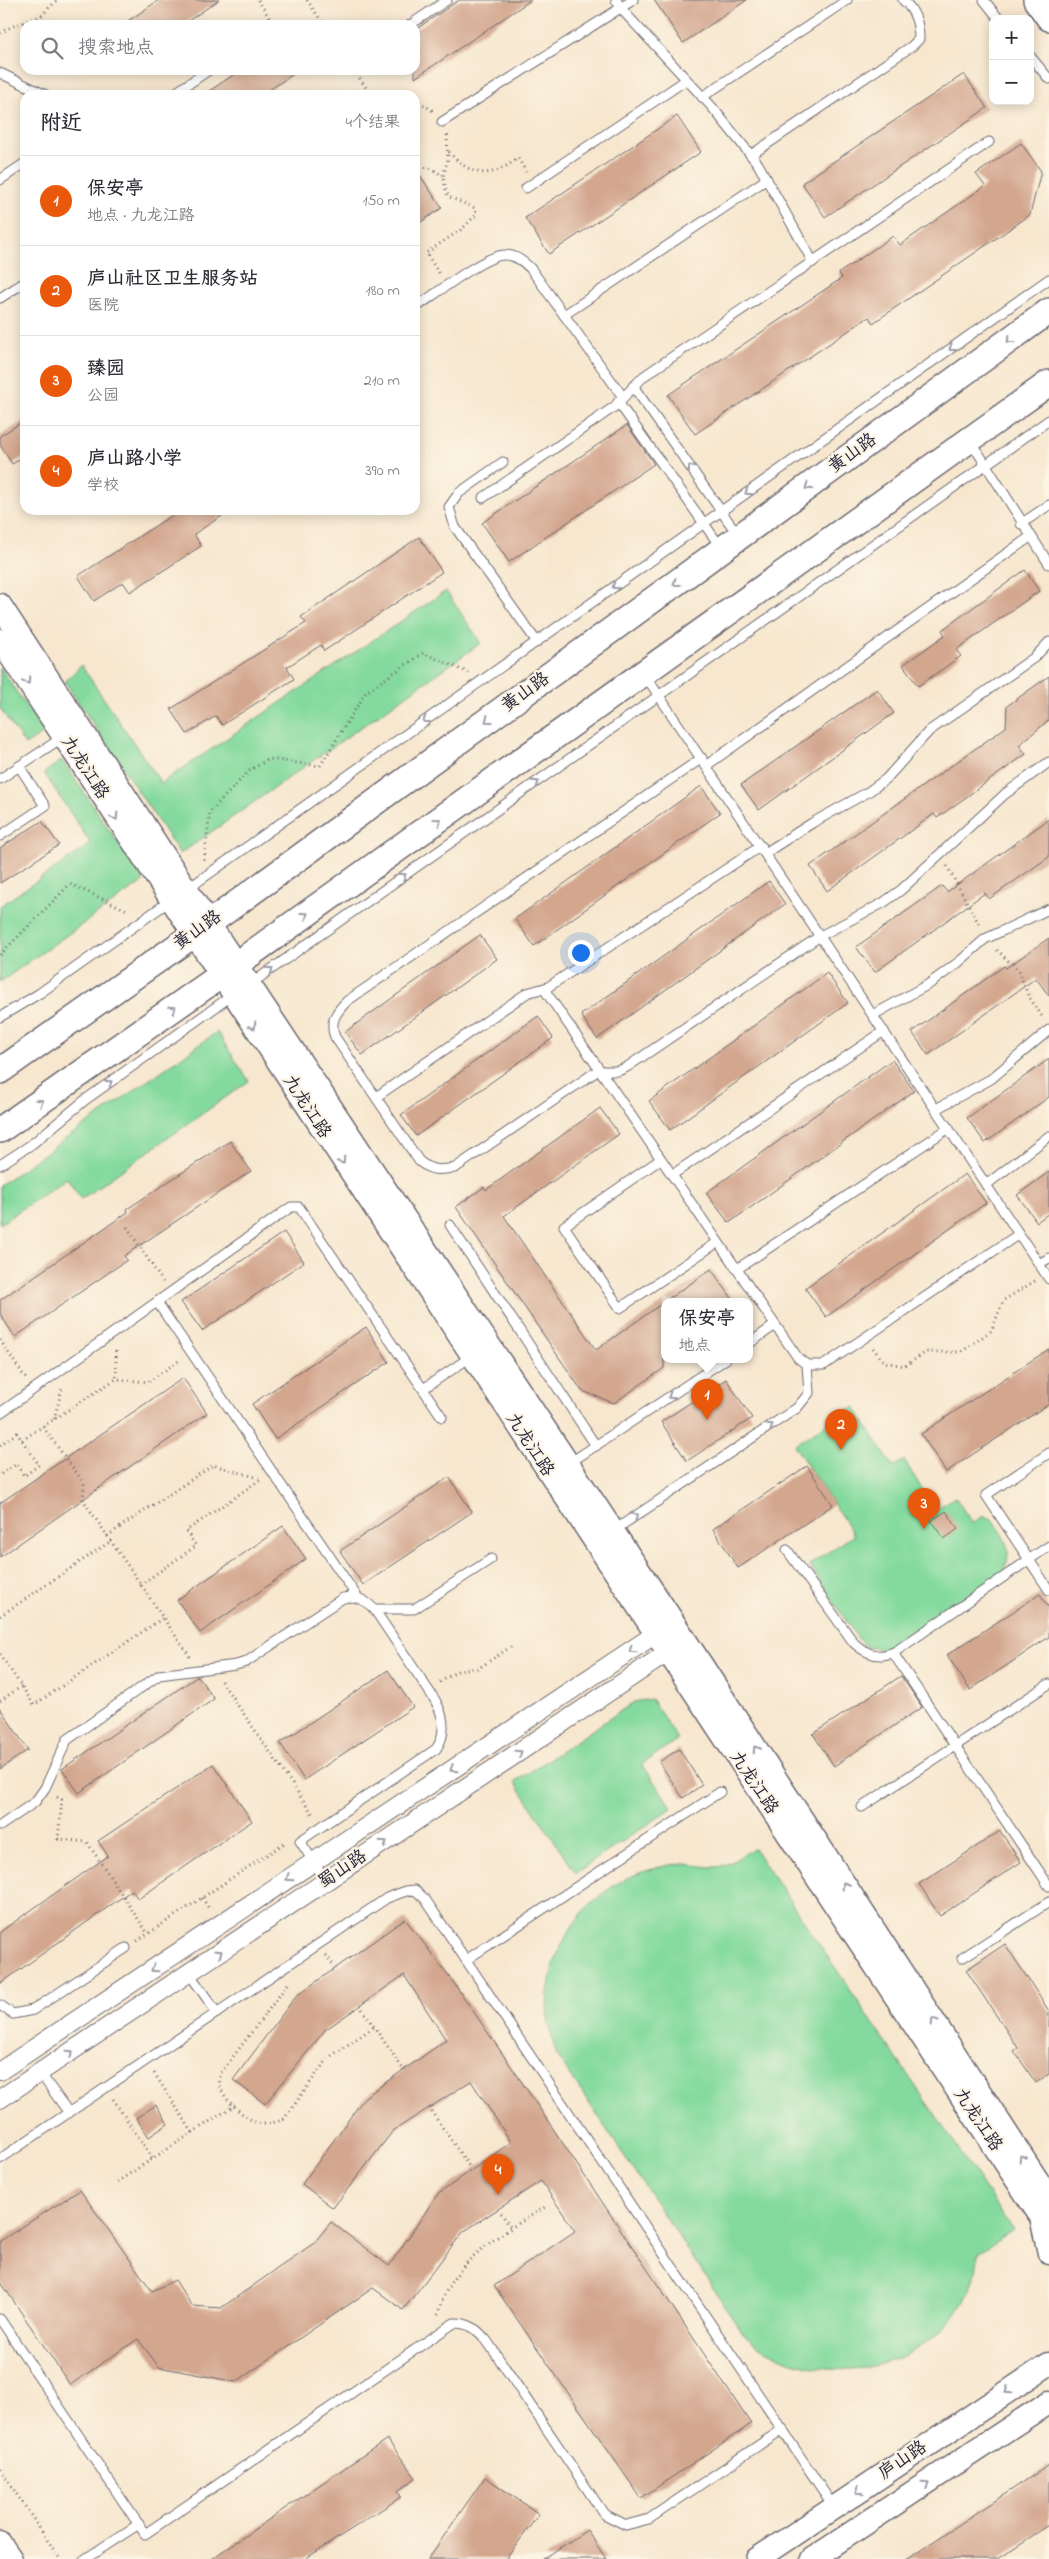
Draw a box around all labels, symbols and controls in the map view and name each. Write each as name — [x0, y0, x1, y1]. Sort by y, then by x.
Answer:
map controls — [989, 15, 1034, 105]
button: + — [989, 15, 1034, 60]
search box — [20, 20, 420, 75]
icon: search — [38, 34, 66, 62]
text: 搜索地点 — [78, 35, 154, 62]
button: − — [989, 60, 1034, 105]
text: 附近 — [40, 109, 82, 139]
text: 4个结果 — [345, 111, 400, 135]
text: 保安亭 — [87, 176, 144, 203]
text: 1 — [53, 189, 59, 213]
text: 150 m — [362, 189, 400, 213]
text: 地点 · 九龙江路 — [87, 204, 194, 228]
text: 庐山社区卫生服务站 — [87, 266, 258, 293]
text: 2 — [52, 279, 60, 303]
text: 180 m — [366, 279, 400, 303]
text: 医院 — [87, 294, 119, 318]
one-way arrow — [1006, 334, 1016, 343]
one-way arrow — [948, 342, 958, 351]
text: 臻园 — [87, 356, 125, 383]
text: 3 — [53, 369, 59, 393]
text: 210 m — [364, 369, 400, 393]
text: 公园 — [87, 384, 119, 408]
street label: 黄山路 — [824, 428, 882, 480]
text: 庐山路小学 — [87, 446, 182, 473]
text: 4 — [53, 459, 59, 483]
text: 390 m — [365, 459, 400, 483]
one-way arrow — [688, 465, 697, 474]
text: 学校 — [87, 474, 119, 498]
one-way arrow — [804, 481, 814, 490]
one-way arrow — [744, 486, 754, 495]
one-way arrow — [672, 577, 682, 586]
one-way arrow — [612, 580, 621, 589]
street label: 黄山路 — [497, 667, 555, 719]
one-way arrow — [20, 675, 30, 684]
one-way arrow — [422, 714, 431, 723]
one-way arrow — [485, 714, 494, 723]
street label: 九龙江路 — [53, 731, 115, 805]
one-way arrow — [530, 780, 540, 789]
one-way arrow — [109, 812, 119, 821]
one-way arrow — [432, 818, 441, 826]
one-way arrow — [397, 873, 407, 882]
street label: 黄山路 — [169, 905, 227, 957]
one-way arrow — [300, 912, 309, 921]
your location — [568, 940, 594, 966]
one-way arrow — [264, 967, 274, 976]
one-way arrow — [167, 1006, 177, 1015]
one-way arrow — [247, 1020, 256, 1029]
street label: 九龙江路 — [275, 1070, 337, 1144]
one-way arrow — [103, 1081, 112, 1089]
one-way arrow — [34, 1099, 44, 1108]
one-way arrow — [336, 1156, 346, 1165]
popup — [661, 1298, 753, 1363]
text: 保安亭 — [678, 1306, 736, 1333]
text: 地点 — [678, 1334, 711, 1358]
pin: 1 — [691, 1379, 723, 1420]
one-way arrow — [667, 1390, 676, 1399]
street label: 九龙江路 — [498, 1408, 560, 1482]
pin: 2 — [825, 1409, 857, 1450]
one-way arrow — [764, 1423, 774, 1432]
pin: 3 — [908, 1488, 940, 1529]
one-way arrow — [629, 1513, 639, 1522]
one-way arrow — [628, 1644, 638, 1653]
street label: 九龙江路 — [722, 1746, 784, 1820]
one-way arrow — [753, 1746, 762, 1755]
one-way arrow — [513, 1750, 522, 1759]
one-way arrow — [450, 1763, 459, 1772]
one-way arrow — [378, 1840, 387, 1849]
street label: 蜀山路 — [313, 1844, 373, 1896]
one-way arrow — [285, 1872, 294, 1882]
one-way arrow — [842, 1882, 851, 1891]
one-way arrow — [214, 1950, 223, 1959]
one-way arrow — [150, 1962, 159, 1972]
one-way arrow — [930, 2018, 940, 2027]
one-way arrow — [64, 2050, 73, 2059]
street label: 九龙江路 — [946, 2083, 1008, 2157]
pin: 4 — [482, 2154, 514, 2195]
one-way arrow — [1019, 2154, 1029, 2163]
one-way arrow — [1005, 2385, 1014, 2394]
street label: 庐山路 — [873, 2435, 933, 2487]
one-way arrow — [920, 2481, 929, 2490]
one-way arrow — [855, 2485, 865, 2494]

